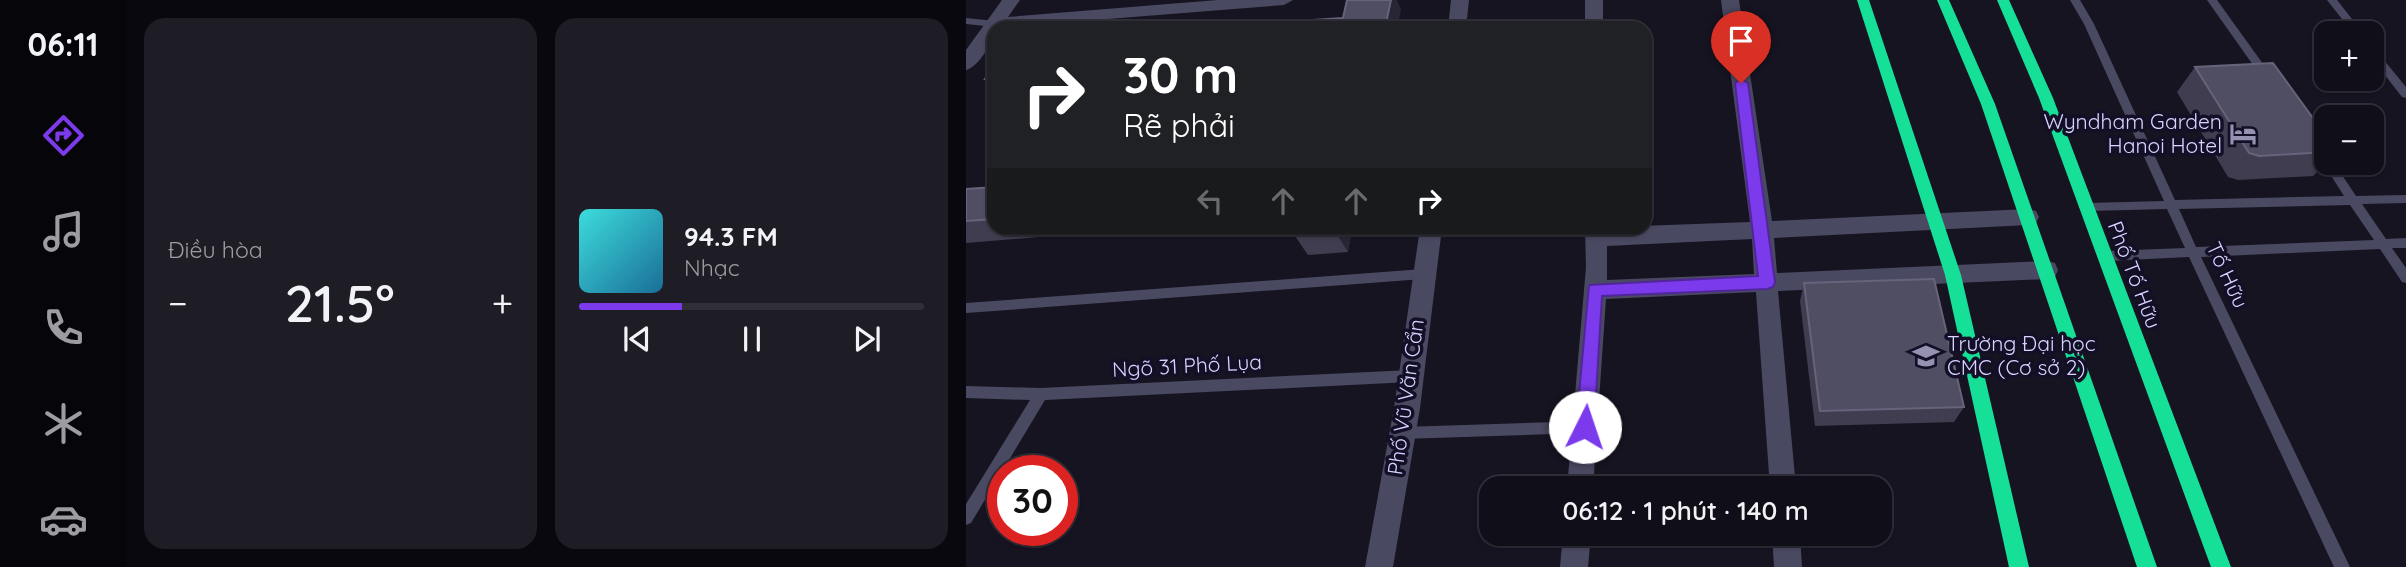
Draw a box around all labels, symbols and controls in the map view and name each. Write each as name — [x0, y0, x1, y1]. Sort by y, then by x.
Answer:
pin — [1711, 11, 1771, 83]
map controls — [2314, 21, 2384, 175]
button: + — [2314, 21, 2384, 91]
icon: arrive — [1722, 22, 1760, 60]
text: 06:11 — [28, 24, 98, 64]
text: 30 m — [1123, 44, 1238, 105]
icon: right — [1008, 49, 1099, 140]
text: Rẽ phải — [1123, 105, 1235, 145]
button: − — [2314, 105, 2384, 175]
place label: Wyndham Garden Hanoi Hotel — [2043, 108, 2222, 158]
icon: directions — [39, 111, 88, 160]
hotel icon: Wyndham Garden Hanoi Hotel — [2228, 119, 2258, 149]
icon: left — [1191, 182, 1229, 220]
icon: ahead — [1264, 182, 1302, 220]
icon: ahead — [1337, 182, 1375, 220]
icon: right — [1410, 182, 1448, 220]
icon: music — [39, 207, 88, 256]
street label: Phố Tố Hữu — [2103, 217, 2167, 332]
text: 94.3 FM — [684, 220, 778, 253]
text: Điều hòa — [168, 235, 263, 264]
street label: Tố Hữu — [2201, 237, 2255, 312]
text: Nhạc — [684, 253, 740, 282]
text: 21.5° — [285, 270, 395, 335]
text: − — [168, 279, 188, 327]
text: + — [492, 279, 513, 327]
icon: phone — [39, 303, 88, 352]
street label: Phố Vũ Văn Cẩn — [1381, 317, 1429, 476]
icon: previous — [618, 320, 656, 358]
icon: pause — [733, 320, 771, 358]
icon: next — [848, 320, 886, 358]
place label: Trường Đại học CMC (Cơ sở 2) — [1947, 330, 2096, 380]
school or university icon: Trường Đại học CMC (Cơ sở 2) — [1911, 341, 1941, 371]
street label: Ngõ 31 Phố Lụa — [1111, 348, 1263, 382]
position arrow — [1548, 390, 1622, 464]
icon: climate — [39, 399, 88, 448]
speed limit sign: 30 — [987, 455, 1078, 546]
text: 06:12 · 1 phút · 140 m — [1562, 494, 1809, 527]
icon: car — [39, 495, 88, 544]

